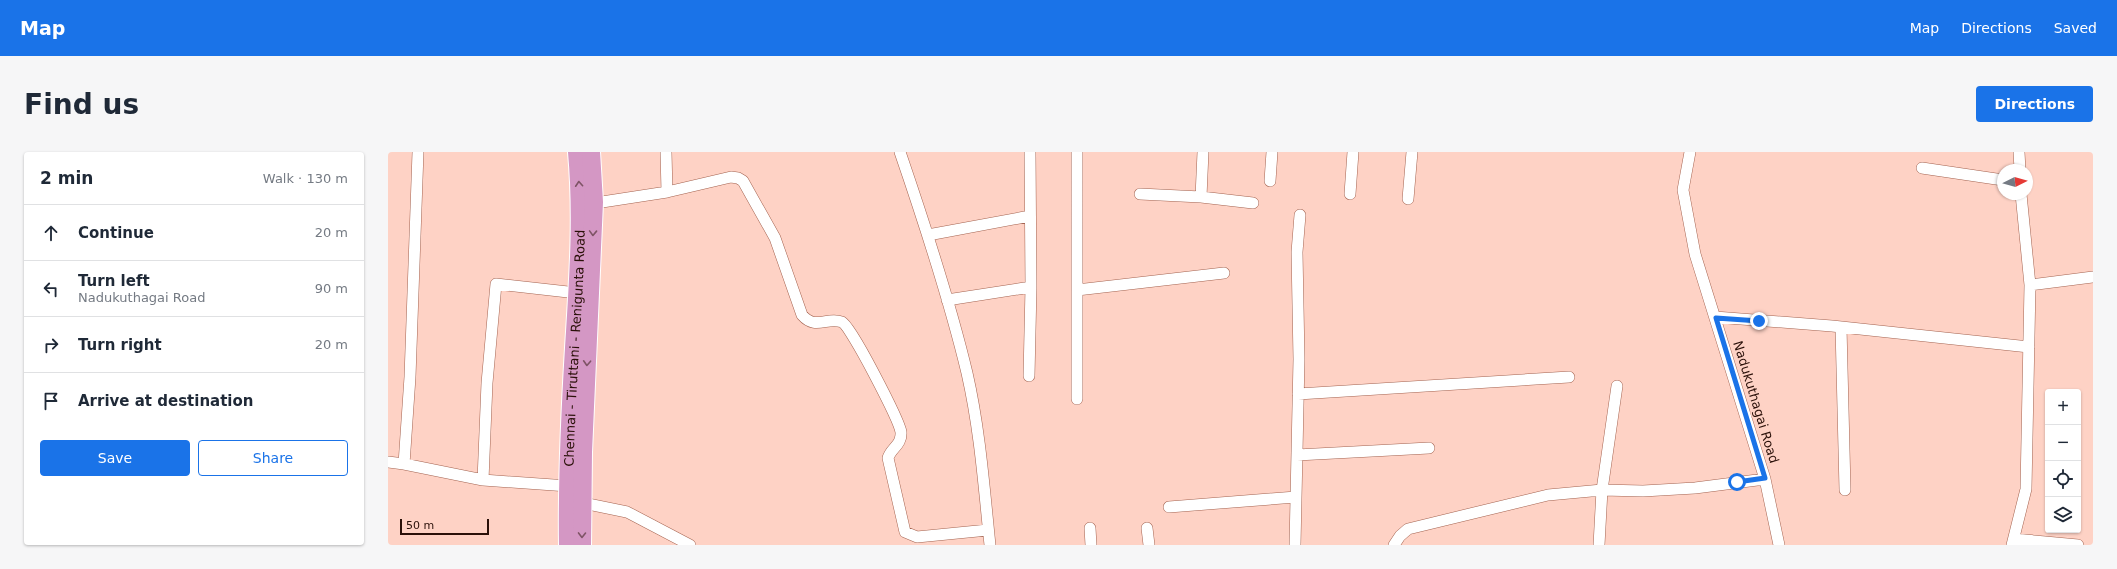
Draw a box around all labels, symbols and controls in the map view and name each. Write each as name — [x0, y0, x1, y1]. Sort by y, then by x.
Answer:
text: Map — [20, 17, 65, 39]
text: Map — [1910, 20, 1939, 36]
text: Directions — [1961, 20, 2032, 36]
text: Saved — [2054, 20, 2097, 36]
button: Directions — [1976, 86, 2093, 122]
text: Find us — [24, 88, 139, 121]
north arrow — [1997, 164, 2033, 200]
text: 2 min — [40, 168, 93, 188]
text: Walk · 130 m — [263, 171, 348, 186]
one-way arrow — [575, 181, 584, 187]
icon: ahead — [40, 222, 62, 244]
text: Continue — [78, 224, 154, 242]
text: 20 m — [315, 225, 348, 240]
street label: Chennai - Tiruttani - Renigunta Road — [561, 230, 587, 467]
one-way arrow — [588, 230, 597, 236]
text: Turn left — [78, 272, 150, 290]
icon: left — [40, 278, 62, 300]
text: 90 m — [315, 281, 348, 296]
text: Nadukuthagai Road — [78, 290, 205, 305]
route end — [1750, 312, 1768, 330]
icon: right — [40, 334, 62, 356]
text: Turn right — [78, 336, 162, 354]
text: 20 m — [315, 337, 348, 352]
street label: Nadukuthagai Road — [1730, 339, 1782, 465]
one-way arrow — [583, 360, 591, 366]
map controls — [2045, 389, 2081, 533]
button: + — [2045, 389, 2081, 425]
icon: arrive — [40, 390, 62, 412]
text: Arrive at destination — [78, 392, 253, 410]
button: − — [2045, 425, 2081, 461]
button: Save — [40, 440, 190, 476]
button: Share — [198, 440, 348, 476]
button: locate — [2045, 461, 2081, 497]
route start — [1728, 473, 1746, 491]
button: layers — [2045, 497, 2081, 533]
scale bar — [400, 517, 489, 536]
text: 50 m — [406, 519, 434, 532]
one-way arrow — [578, 532, 586, 538]

